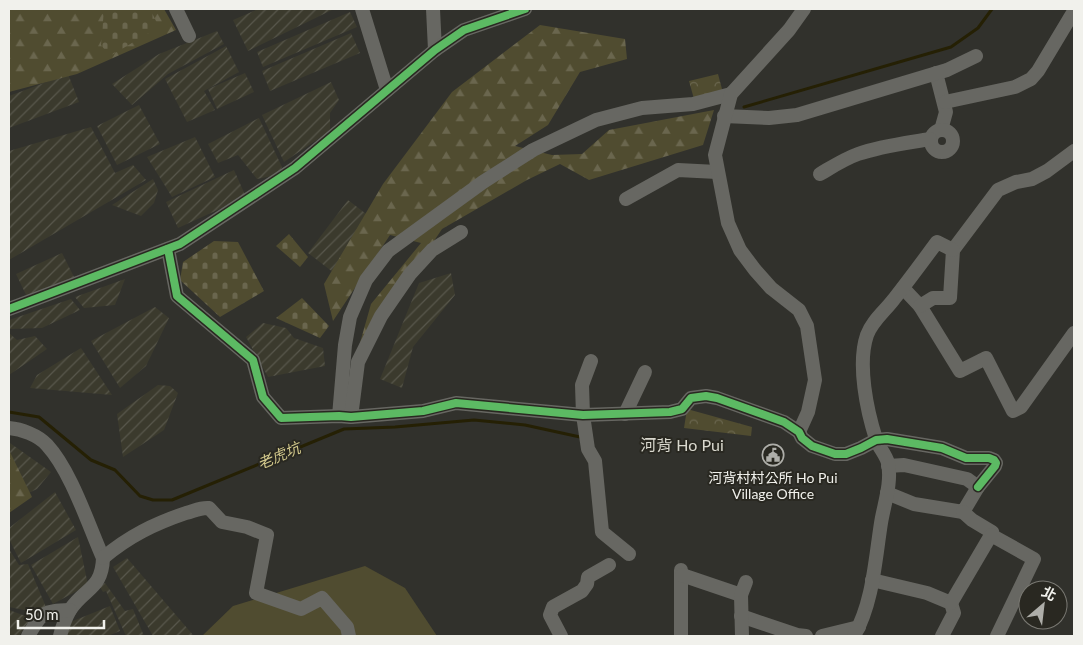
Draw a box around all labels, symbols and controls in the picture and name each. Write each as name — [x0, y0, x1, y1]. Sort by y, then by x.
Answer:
district label: 河背 Ho Pui — [640, 435, 724, 454]
water label: 老虎坑 — [254, 437, 305, 472]
public building icon: 河背村村公所 Ho Pui Village Office — [761, 443, 785, 467]
place label: 河背村村公所 Ho Pui Village Office — [708, 469, 838, 502]
north arrow — [1018, 580, 1068, 630]
text: 北 — [1039, 582, 1060, 604]
scale bar — [18, 598, 104, 630]
text: 50 m — [25, 605, 59, 623]

